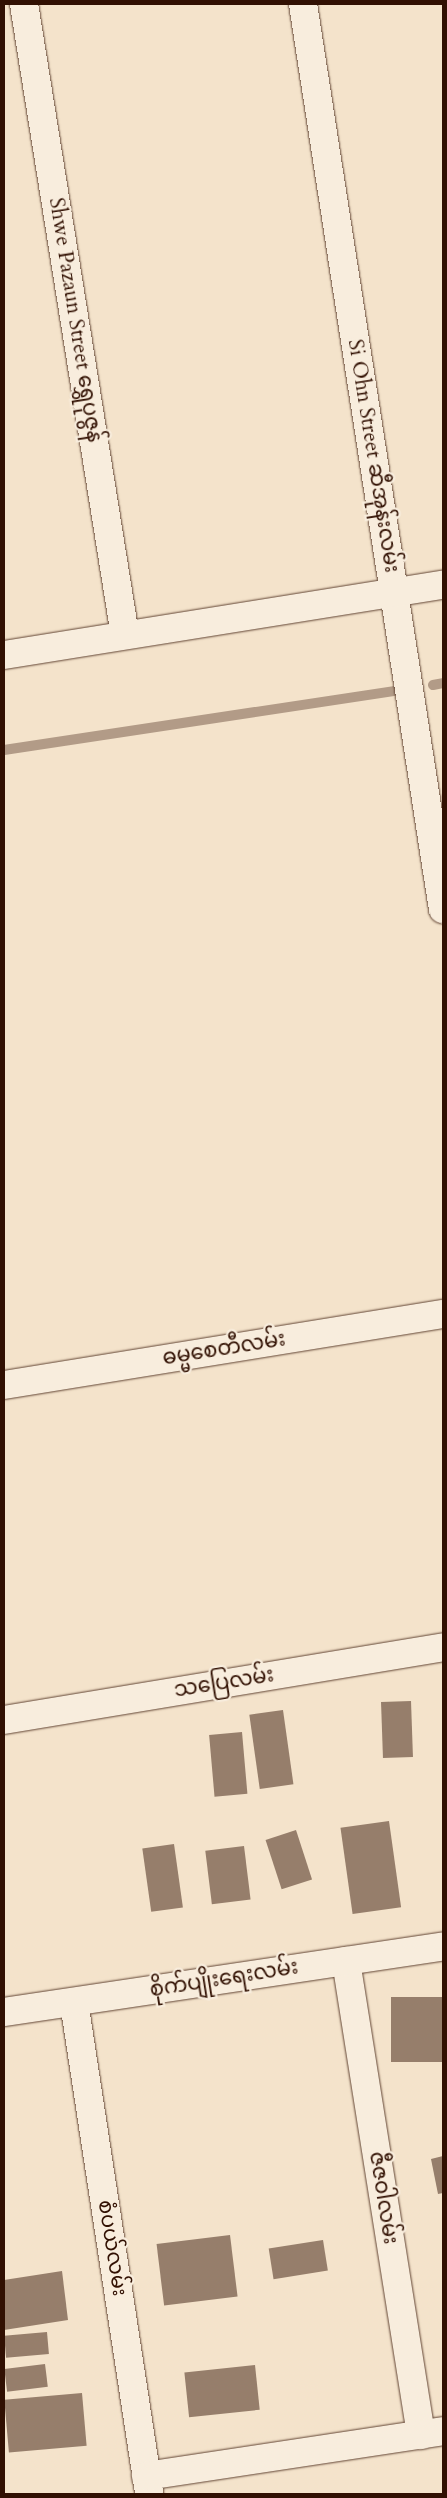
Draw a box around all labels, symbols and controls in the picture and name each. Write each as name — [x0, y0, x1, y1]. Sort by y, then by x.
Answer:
street label: Shwe Pazaun Street ရွှေပုဇွန် — [43, 196, 107, 444]
street label: Si Ohn Street ဆီအုန်းလမ်း — [342, 338, 404, 574]
street label: ဓမ္မစေတီလမ်း — [161, 1327, 287, 1371]
street label: သပြေလမ်း — [172, 1663, 276, 1703]
street label: စိုက်ပျိုးရေးလမ်း — [148, 1955, 300, 2003]
street label: ဇီဇဝါလမ်း — [363, 2150, 403, 2246]
street label: စံပယ်လမ်း — [92, 2198, 132, 2298]

